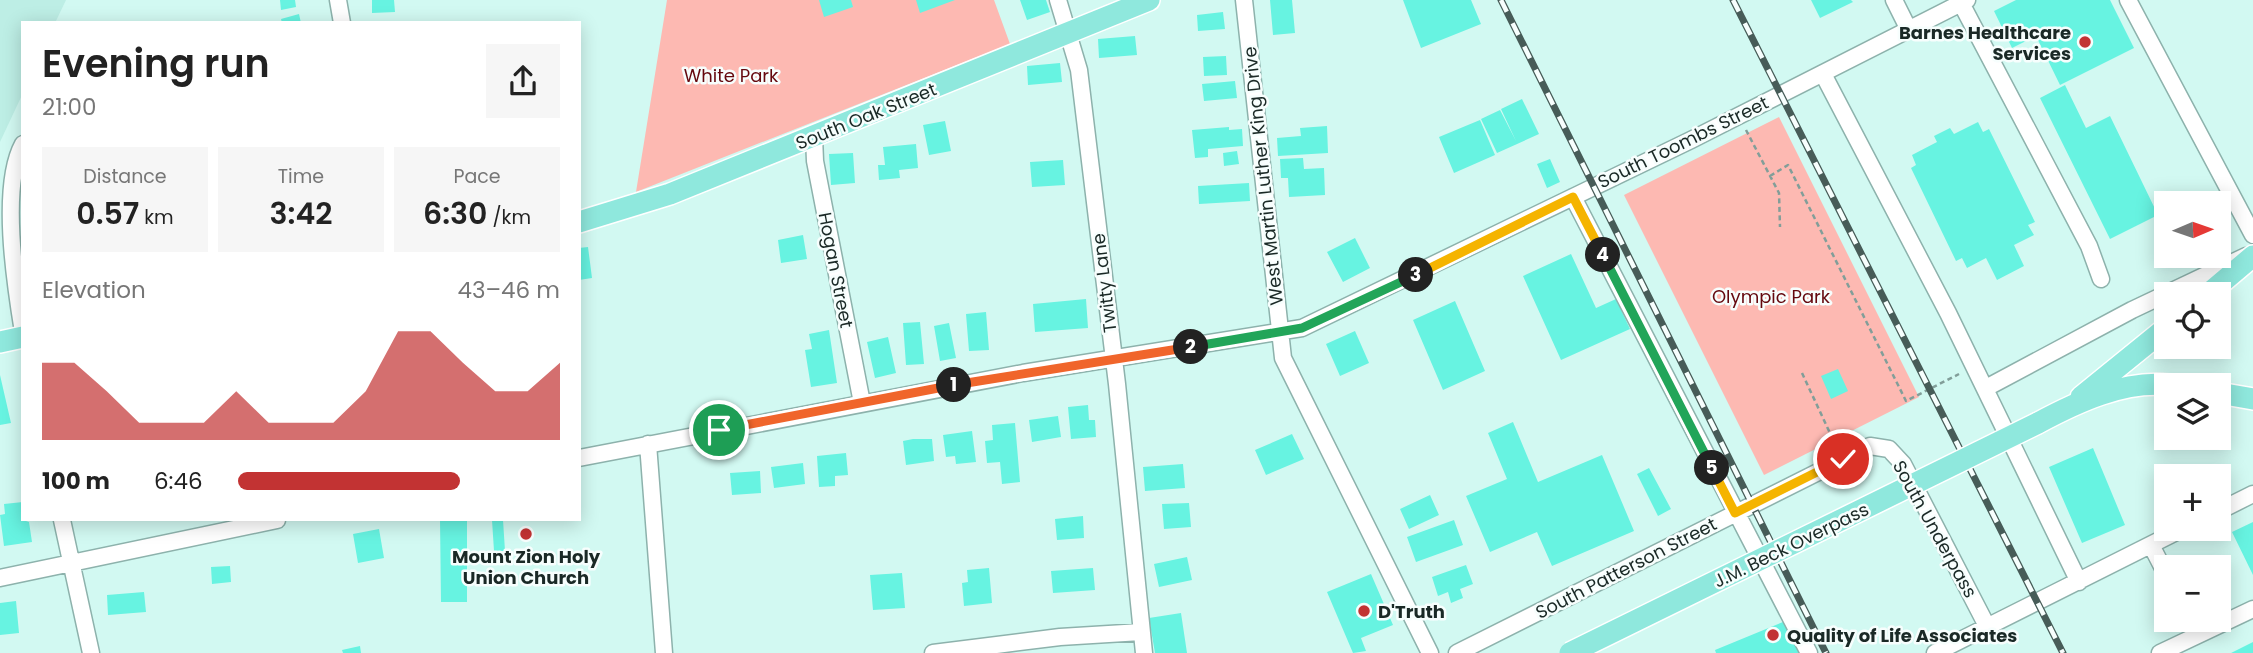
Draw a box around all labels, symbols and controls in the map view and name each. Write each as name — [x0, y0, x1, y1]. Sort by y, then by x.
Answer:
place label: Barnes Healthcare Services — [1899, 20, 2071, 66]
marker: Barnes Healthcare Services — [2077, 34, 2093, 50]
text: Evening run — [42, 37, 270, 90]
button: share — [486, 44, 560, 118]
street label: West Martin Luther King Drive — [1237, 45, 1289, 307]
park label: White Park — [684, 63, 779, 88]
street label: South Oak Street — [792, 76, 940, 156]
street label: South Toombs Street — [1594, 90, 1772, 194]
text: 21:00 — [42, 91, 96, 123]
text: Distance — [83, 163, 167, 190]
text: Time — [278, 163, 324, 190]
text: Pace — [453, 163, 501, 190]
north arrow — [2154, 191, 2231, 268]
map controls — [2154, 191, 2231, 632]
text: 0.57 — [76, 192, 139, 235]
text: 3:42 — [270, 192, 332, 235]
text: 6:30 — [423, 192, 487, 235]
text: km — [139, 204, 174, 231]
text: /km — [487, 204, 531, 231]
street label: Hogan Street — [813, 210, 859, 330]
street label: Twitty Lane — [1086, 232, 1122, 334]
pin: 4 — [1586, 238, 1620, 272]
text: 4 — [1596, 241, 1609, 268]
pin: 3 — [1398, 258, 1434, 292]
text: 3 — [1410, 261, 1421, 288]
text: Elevation — [42, 274, 146, 306]
text: 43–46 m — [458, 274, 560, 306]
button: locate — [2154, 282, 2231, 359]
park label: Olympic Park — [1712, 284, 1831, 309]
pin: 2 — [1174, 330, 1208, 364]
text: 2 — [1185, 333, 1196, 360]
pin: 1 — [936, 368, 972, 402]
text: 1 — [950, 371, 957, 398]
button: layers — [2154, 373, 2231, 450]
pin — [689, 400, 749, 460]
icon: arrive — [700, 411, 738, 449]
pin — [1813, 429, 1873, 489]
icon: check — [1824, 440, 1862, 478]
pin: 5 — [1694, 450, 1730, 486]
text: 5 — [1705, 454, 1718, 481]
street label: South Underpass — [1887, 456, 1983, 602]
button: + — [2154, 464, 2231, 541]
text: 100 m — [42, 465, 110, 497]
text: 6:46 — [154, 465, 203, 497]
street label: J.M. Beck Overpass — [1709, 497, 1873, 593]
street label: South Patterson Street — [1531, 511, 1721, 625]
marker: Mount Zion Holy Union Church — [518, 526, 534, 542]
place label: Mount Zion Holy Union Church — [452, 544, 601, 590]
button: − — [2154, 555, 2231, 632]
place label: D'Truth — [1378, 599, 1445, 624]
marker: D'Truth — [1356, 603, 1372, 619]
place label: Quality of Life Associates — [1787, 623, 2017, 648]
marker: Quality of Life Associates — [1765, 627, 1781, 643]

